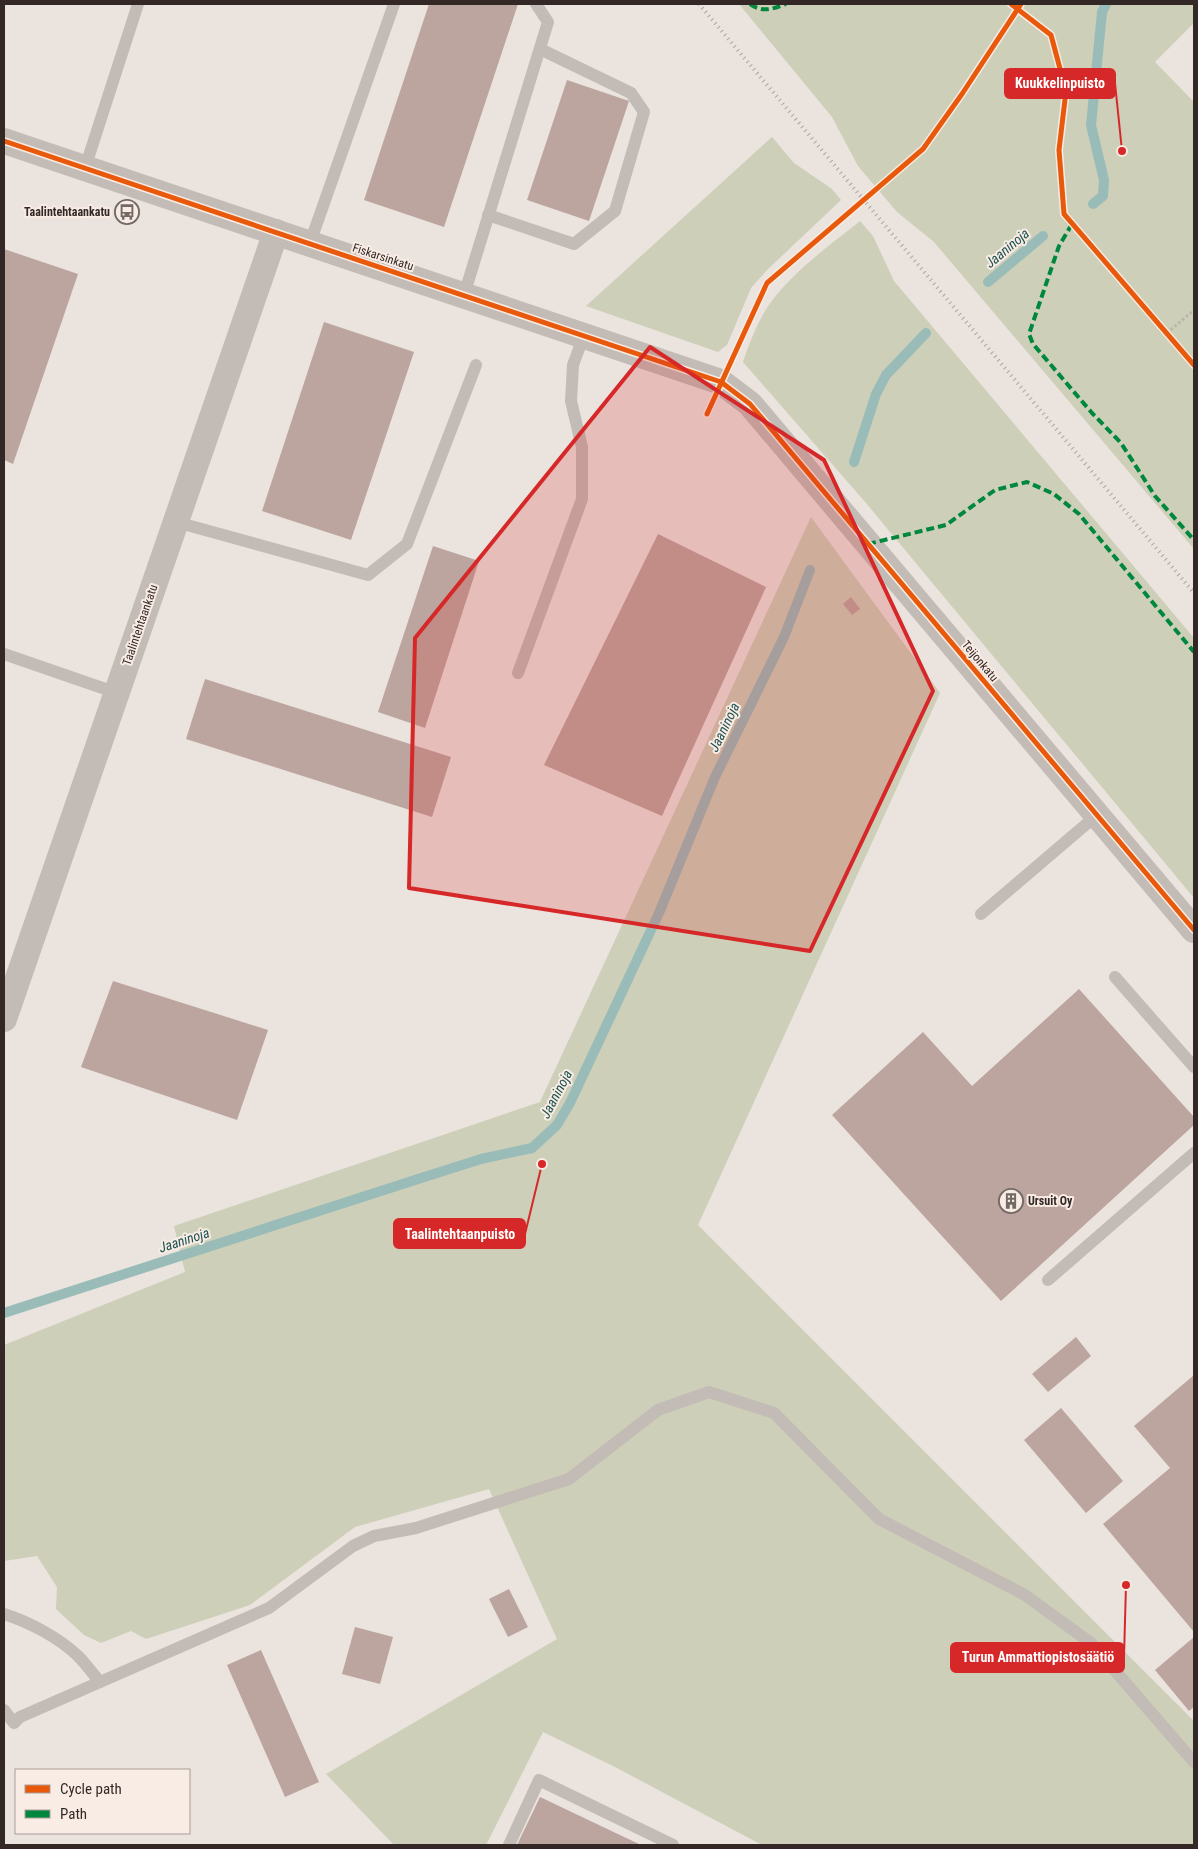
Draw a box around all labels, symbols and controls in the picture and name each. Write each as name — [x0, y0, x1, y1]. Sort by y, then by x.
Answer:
callout: Kuukkelinpuisto — [1005, 69, 1115, 98]
text: Kuukkelinpuisto — [1015, 75, 1105, 91]
bus stop icon: Taalintehtaankatu — [114, 199, 140, 225]
place label: Taalintehtaankatu — [24, 205, 110, 219]
water label: Jaaninoja — [982, 225, 1032, 271]
street label: Fiskarsinkatu — [351, 241, 415, 274]
street label: Taalintehtaankatu — [120, 582, 160, 667]
street label: Teijonkatu — [959, 638, 1001, 684]
water label: Jaaninoja — [705, 700, 743, 754]
water label: Jaaninoja — [537, 1067, 575, 1121]
building icon: Ursuit Oy — [998, 1188, 1024, 1214]
place label: Ursuit Oy — [1028, 1194, 1073, 1208]
callout: Taalintehtaanpuisto — [394, 1219, 525, 1248]
water label: Jaaninoja — [157, 1224, 211, 1256]
text: Taalintehtaanpuisto — [405, 1226, 515, 1242]
callout: Turun Ammattiopistosäätiö — [951, 1643, 1124, 1672]
text: Turun Ammattiopistosäätiö — [962, 1649, 1114, 1665]
legend — [15, 1769, 190, 1834]
text: Cycle path — [60, 1780, 122, 1798]
text: Path — [60, 1805, 87, 1823]

